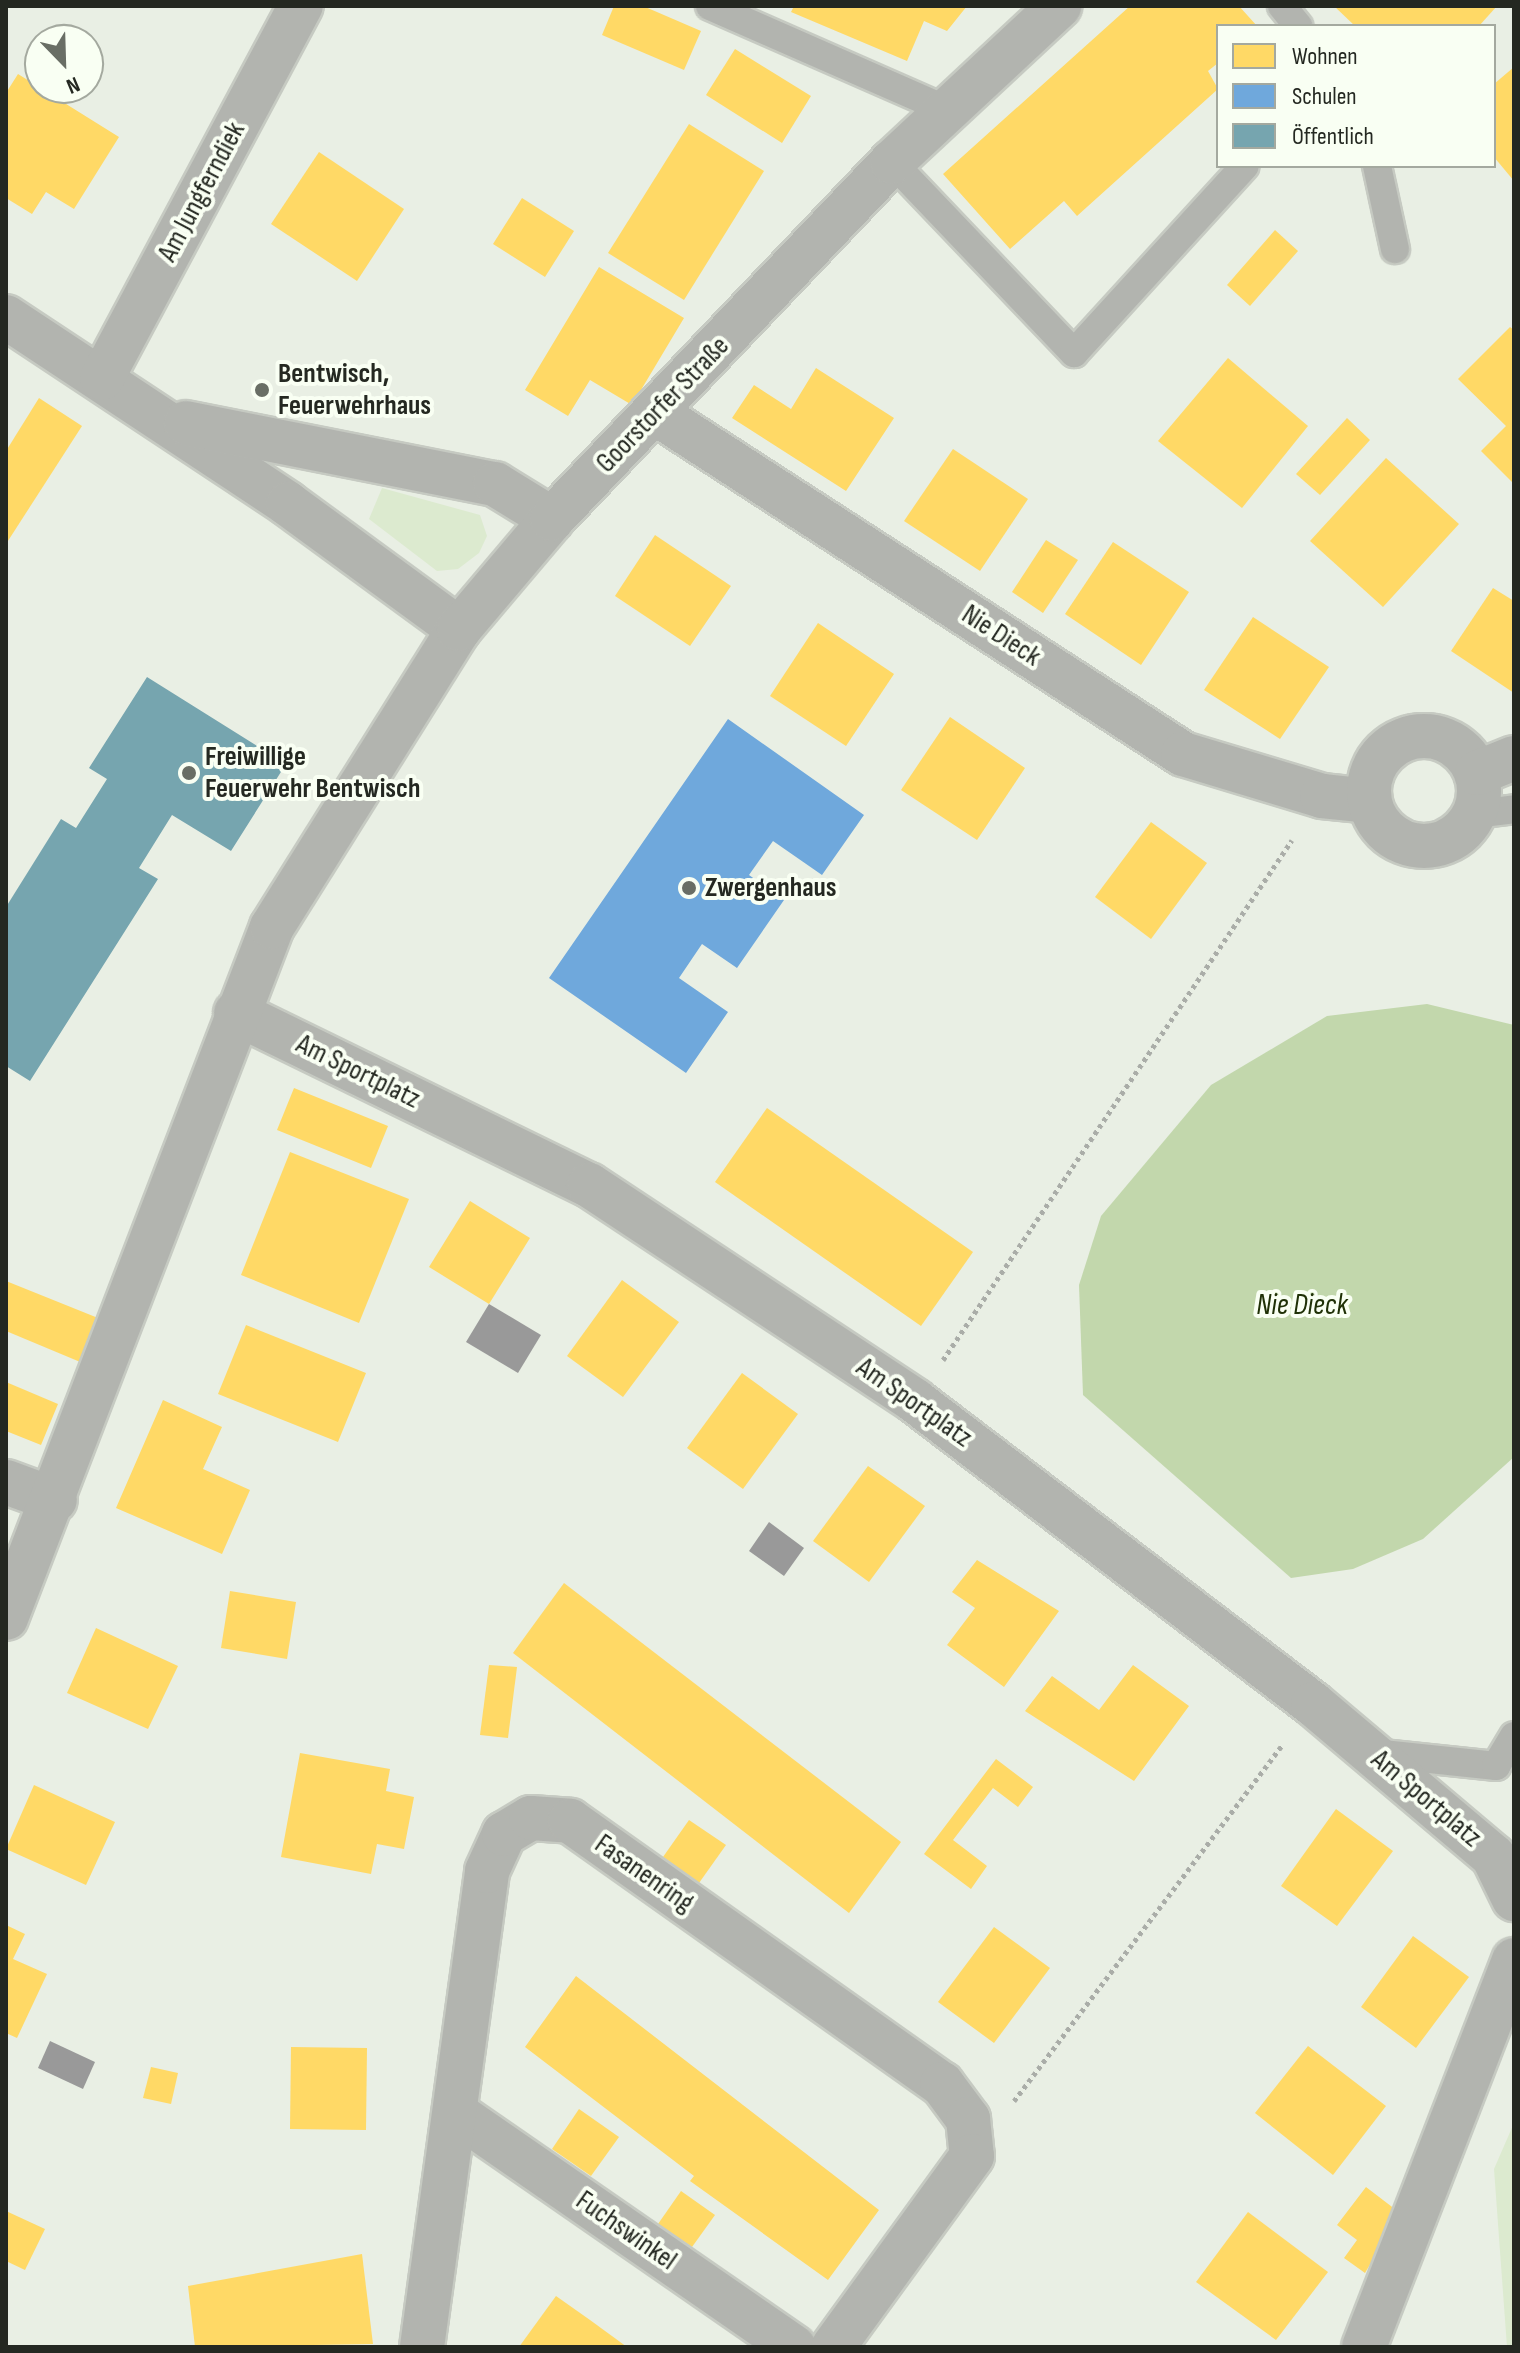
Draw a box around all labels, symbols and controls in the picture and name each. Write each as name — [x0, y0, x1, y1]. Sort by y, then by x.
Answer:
north arrow — [24, 24, 104, 104]
legend — [1216, 24, 1496, 168]
text: Wohnen — [1292, 42, 1358, 71]
text: N — [62, 70, 83, 99]
text: Schulen — [1292, 82, 1357, 111]
street label: Am Jungferndiek — [151, 117, 253, 267]
text: Öffentlich — [1292, 122, 1374, 151]
street label: Goorstorfer Straße — [590, 330, 736, 480]
place label: Bentwisch, Feuerwehrhaus — [278, 357, 431, 423]
marker: Bentwisch, Feuerwehrhaus — [253, 381, 271, 399]
street label: Nie Dieck — [955, 598, 1047, 674]
place label: Freiwillige Feuerwehr Bentwisch — [205, 740, 420, 806]
marker: Freiwillige Feuerwehr Bentwisch — [180, 764, 198, 782]
place label: Zwergenhaus — [705, 871, 837, 905]
marker: Zwergenhaus — [680, 879, 698, 897]
street label: Am Sportplatz — [291, 1028, 425, 1116]
water label: Nie Dieck — [1256, 1287, 1348, 1323]
street label: Am Sportplatz — [850, 1351, 978, 1455]
street label: Am Sportplatz — [1364, 1743, 1488, 1855]
street label: Fasanenring — [588, 1828, 700, 1920]
street label: Fuchswinkel — [569, 2184, 683, 2278]

